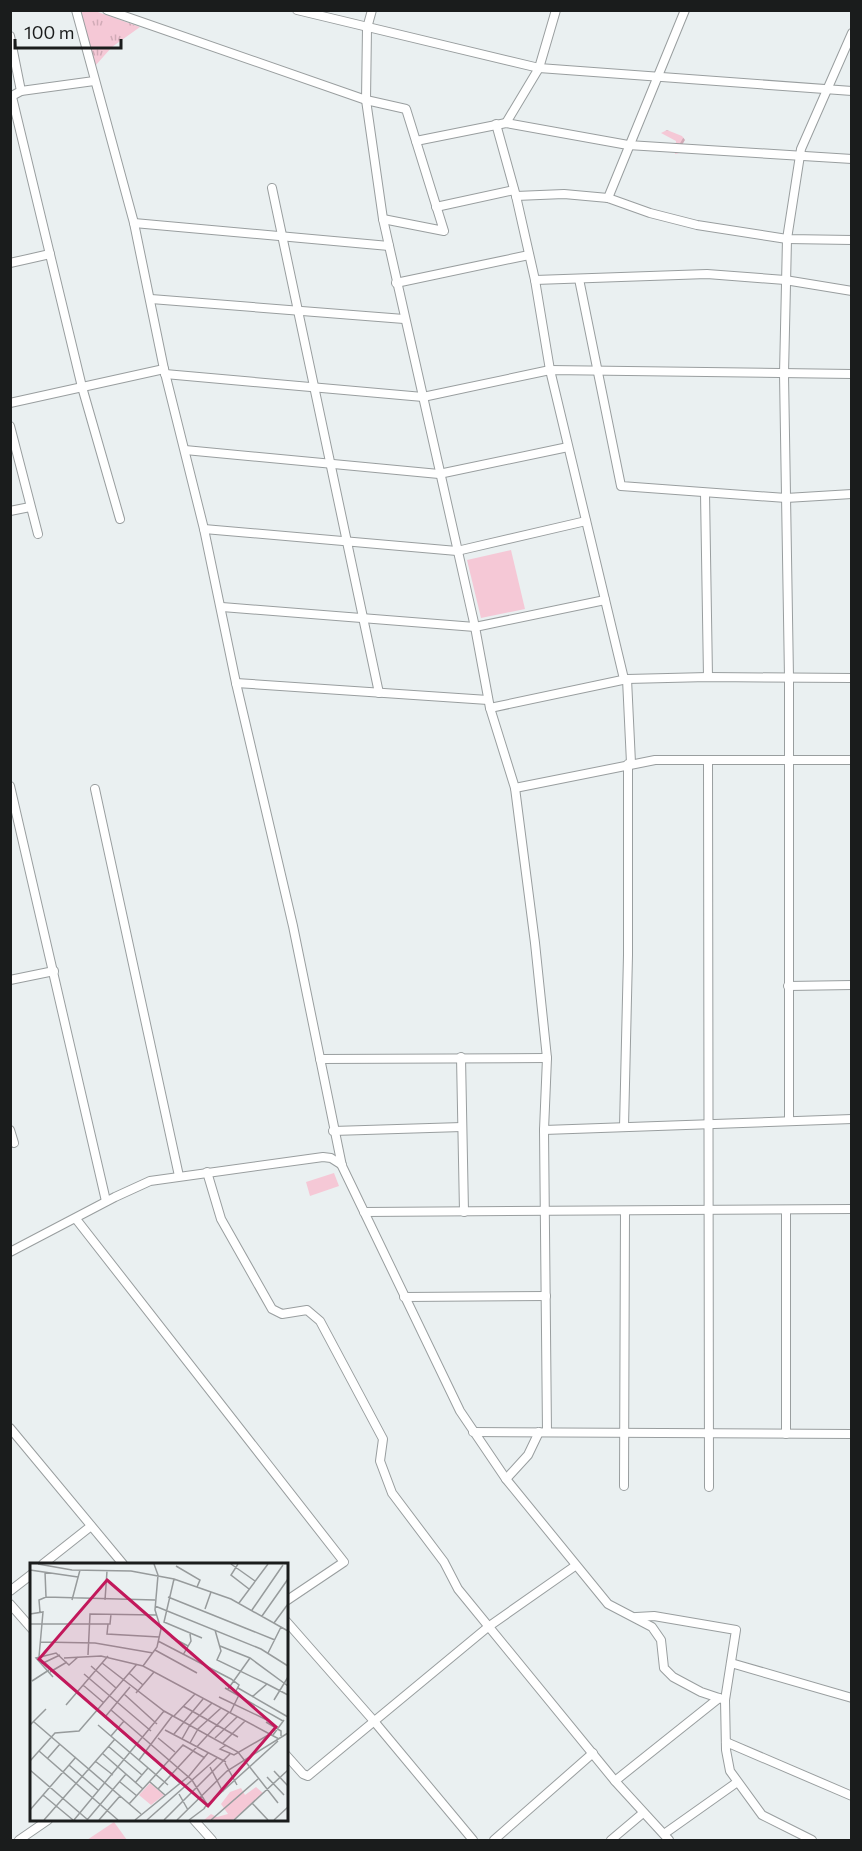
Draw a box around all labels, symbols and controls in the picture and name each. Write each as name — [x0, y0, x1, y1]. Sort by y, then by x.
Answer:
scale bar — [15, 12, 122, 50]
text: 100 m — [24, 21, 74, 43]
inset map — [30, 1563, 288, 1821]

